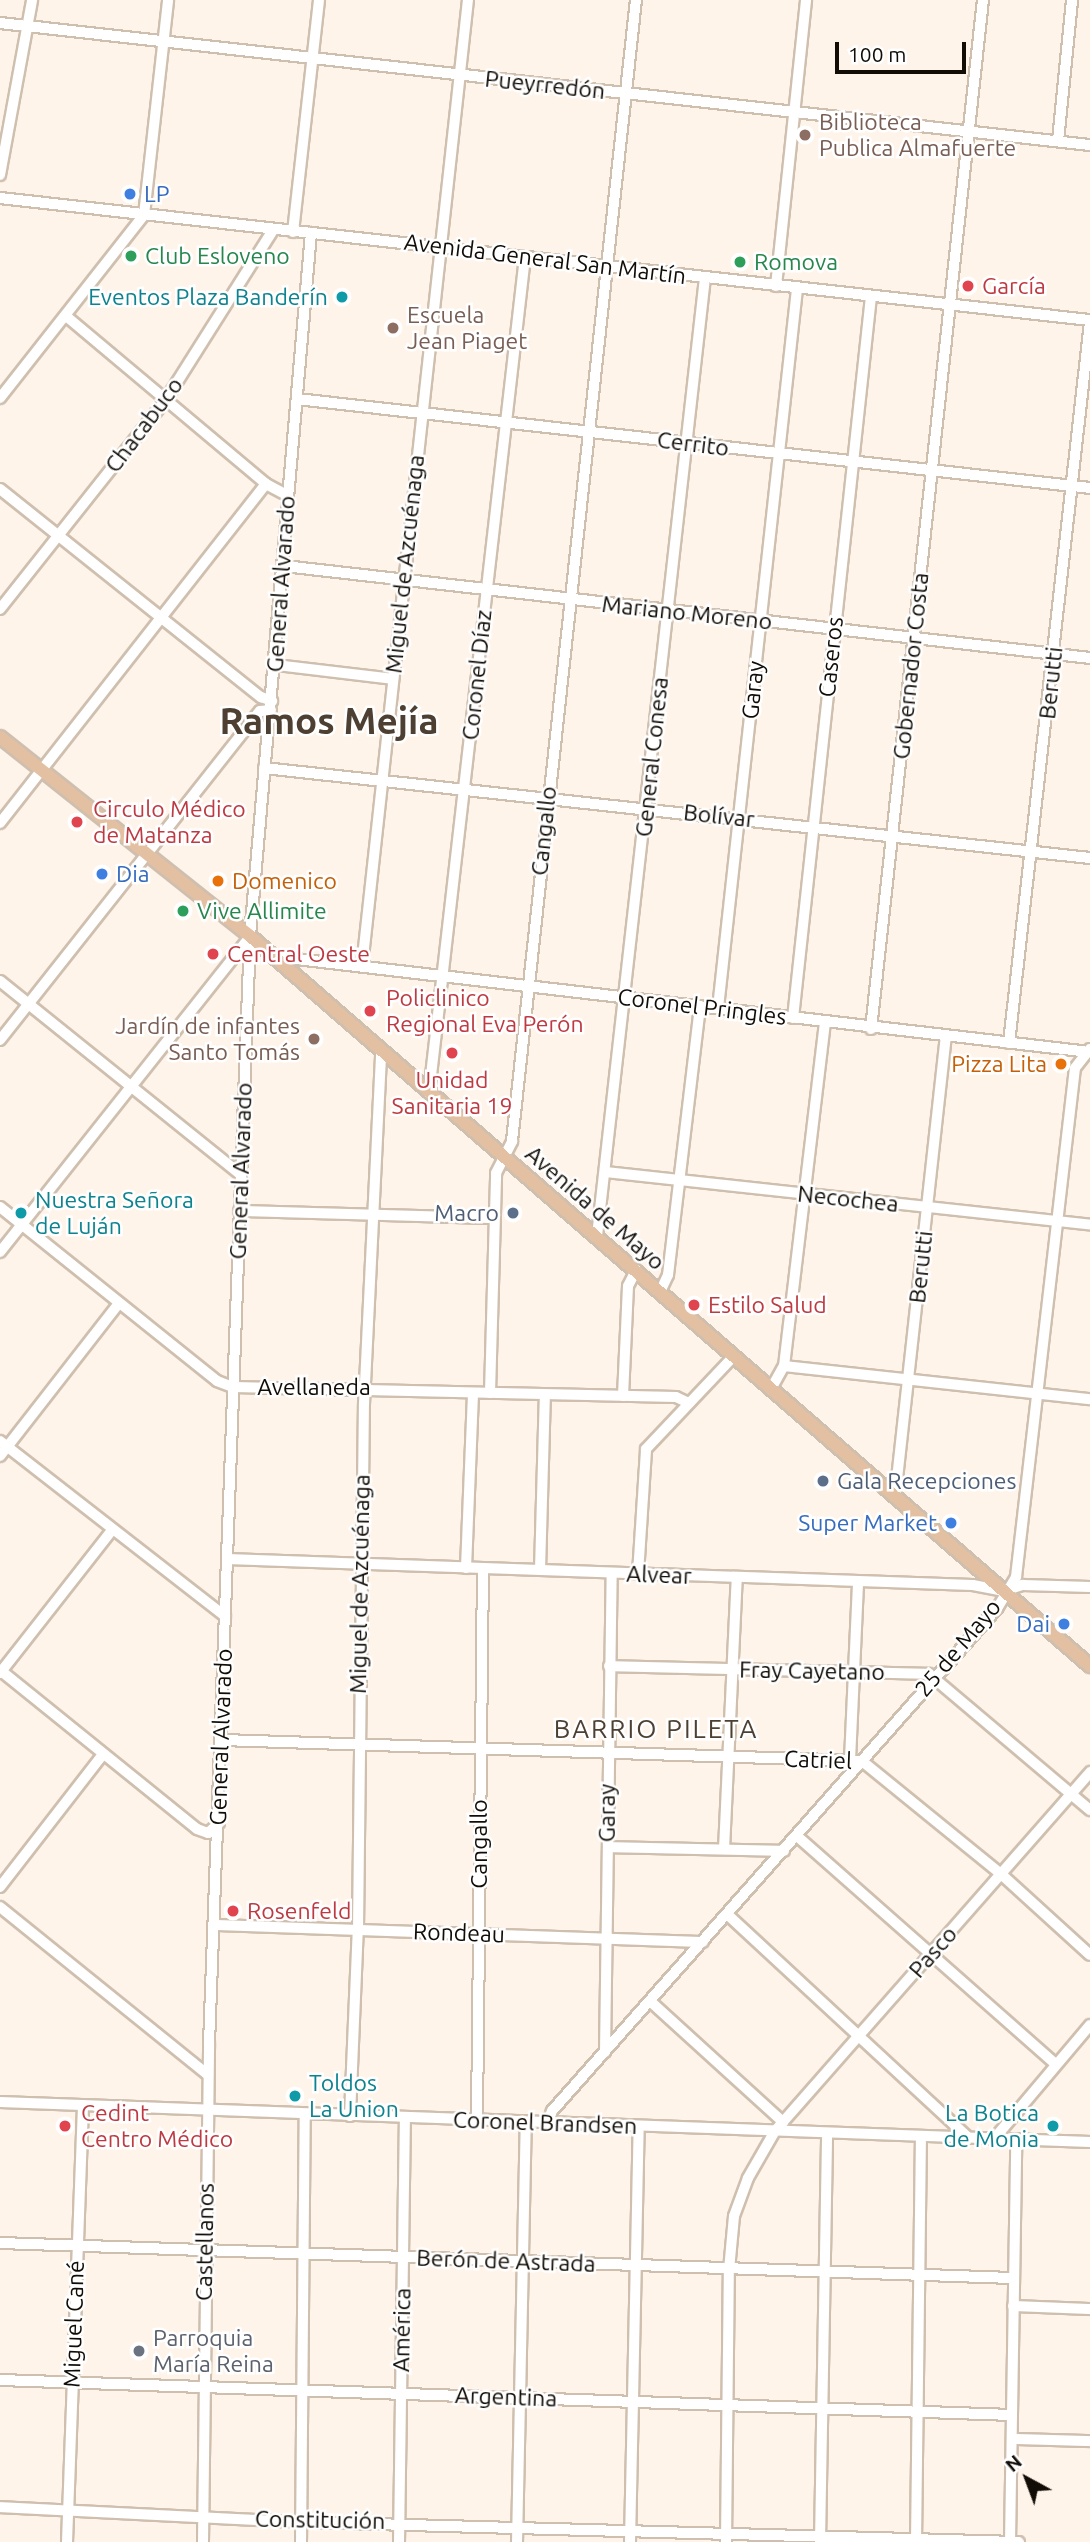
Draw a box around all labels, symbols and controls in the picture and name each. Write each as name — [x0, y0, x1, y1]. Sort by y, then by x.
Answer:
scale bar — [838, 28, 969, 72]
text: 100 m — [848, 42, 906, 66]
street label: Pueyrredón — [483, 65, 607, 105]
place label: Biblioteca Publica Almafuerte — [819, 108, 1016, 162]
marker: Biblioteca Publica Almafuerte — [797, 127, 813, 143]
place label: LP — [144, 180, 169, 208]
marker: LP — [122, 186, 138, 202]
street label: Avenida General San Martín — [402, 228, 688, 290]
place label: Club Esloveno — [145, 242, 290, 270]
marker: Club Esloveno — [123, 248, 139, 264]
place label: Romova — [754, 248, 838, 276]
marker: Romova — [732, 254, 748, 270]
place label: García — [982, 272, 1046, 300]
marker: García — [960, 278, 976, 294]
place label: Eventos Plaza Banderín — [88, 283, 328, 311]
marker: Eventos Plaza Banderín — [334, 289, 350, 305]
place label: Escuela Jean Piaget — [407, 301, 527, 355]
marker: Escuela Jean Piaget — [385, 320, 401, 336]
street label: Chacabuco — [99, 372, 189, 478]
street label: Cerrito — [655, 426, 731, 462]
street label: Miguel de Azcuénaga — [380, 453, 430, 675]
street label: General Alvarado — [261, 495, 301, 673]
street label: Gobernador Costa — [887, 571, 935, 761]
street label: Mariano Moreno — [600, 590, 774, 636]
street label: Coronel Díaz — [456, 608, 498, 742]
street label: Caseros — [813, 615, 849, 699]
street label: Berutti — [1033, 645, 1069, 721]
street label: Garay — [736, 659, 770, 721]
street label: General Conesa — [630, 676, 674, 838]
district label: Ramos Mejía — [220, 699, 438, 743]
street label: Cangallo — [526, 785, 562, 877]
place label: Circulo Médico de Matanza — [93, 795, 246, 849]
street label: Bolívar — [682, 799, 756, 833]
marker: Circulo Médico de Matanza — [67, 812, 87, 832]
place label: Dia — [116, 860, 150, 888]
marker: Dia — [94, 866, 110, 882]
place label: Domenico — [232, 867, 337, 895]
marker: Domenico — [210, 873, 226, 889]
place label: Vive Allimite — [197, 897, 327, 925]
marker: Vive Allimite — [175, 903, 191, 919]
place label: Central Oeste — [227, 940, 370, 968]
marker: Central Oeste — [205, 946, 221, 962]
street label: Coronel Pringles — [616, 983, 788, 1031]
place label: Policlinico Regional Eva Perón — [386, 984, 584, 1038]
marker: Policlinico Regional Eva Perón — [360, 1001, 380, 1021]
place label: Jardín de infantes Santo Tomás — [115, 1012, 300, 1066]
marker: Jardín de infantes Santo Tomás — [306, 1031, 322, 1047]
marker: Unidad Sanitaria 19 — [442, 1043, 462, 1063]
place label: Pizza Lita — [951, 1050, 1047, 1078]
marker: Pizza Lita — [1053, 1056, 1069, 1072]
place label: Unidad Sanitaria 19 — [392, 1066, 512, 1120]
street label: General Alvarado — [224, 1082, 258, 1260]
street label: Avenida de Mayo — [520, 1140, 670, 1276]
street label: Necochea — [796, 1180, 900, 1218]
place label: Nuestra Señora de Luján — [35, 1186, 194, 1240]
place label: Macro — [434, 1199, 499, 1227]
marker: Nuestra Señora de Luján — [13, 1205, 29, 1221]
marker: Macro — [505, 1205, 521, 1221]
street label: Berutti — [903, 1229, 939, 1305]
place label: Estilo Salud — [708, 1291, 827, 1319]
marker: Estilo Salud — [686, 1297, 702, 1313]
street label: Avellaneda — [257, 1373, 371, 1401]
place label: Gala Recepciones — [837, 1467, 1017, 1495]
marker: Gala Recepciones — [815, 1473, 831, 1489]
street label: Miguel de Azcuénaga — [344, 1474, 376, 1694]
place label: Super Market — [798, 1509, 937, 1537]
marker: Super Market — [943, 1515, 959, 1531]
street label: Alvear — [626, 1560, 692, 1590]
street label: 25 de Mayo — [909, 1594, 1007, 1702]
place label: Dai — [1016, 1610, 1050, 1638]
marker: Dai — [1056, 1616, 1072, 1632]
street label: General Alvarado — [204, 1648, 238, 1826]
street label: Fray Cayetano — [739, 1656, 885, 1686]
district label: BARRIO PILETA — [555, 1713, 757, 1745]
street label: Catriel — [784, 1745, 852, 1775]
street label: Garay — [593, 1784, 621, 1842]
street label: Cangallo — [465, 1799, 493, 1889]
place label: Rosenfeld — [247, 1897, 351, 1925]
marker: Rosenfeld — [225, 1903, 241, 1919]
street label: Rondeau — [413, 1918, 505, 1948]
street label: Pasco — [903, 1921, 963, 1983]
place label: Toldos La Union — [309, 2069, 399, 2123]
marker: Toldos La Union — [287, 2088, 303, 2104]
place label: Cedint Centro Médico — [81, 2099, 233, 2153]
place label: La Botica de Monia — [944, 2099, 1039, 2153]
street label: Coronel Brandsen — [452, 2106, 638, 2140]
marker: Cedint Centro Médico — [55, 2116, 75, 2136]
marker: La Botica de Monia — [1045, 2118, 1061, 2134]
street label: Castellanos — [190, 2183, 220, 2301]
street label: Berón de Astrada — [416, 2244, 596, 2278]
street label: Miguel Cané — [58, 2260, 90, 2388]
street label: América — [387, 2288, 417, 2372]
place label: Parroquia María Reina — [153, 2324, 274, 2378]
marker: Parroquia María Reina — [131, 2343, 147, 2359]
street label: Argentina — [454, 2381, 558, 2413]
north arrow — [992, 2444, 1062, 2514]
text: N — [1001, 2450, 1026, 2476]
street label: Constitución — [255, 2505, 385, 2535]

